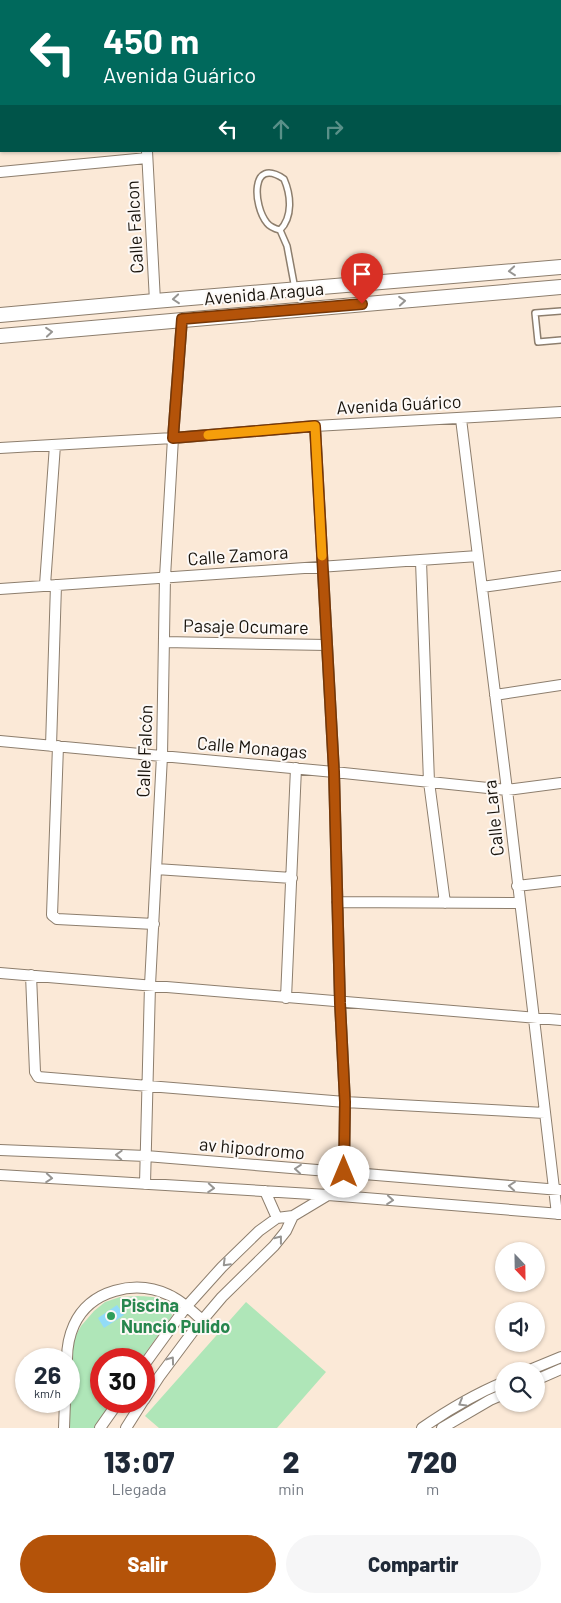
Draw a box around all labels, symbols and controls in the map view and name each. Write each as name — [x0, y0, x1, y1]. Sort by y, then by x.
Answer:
text: 450 m — [103, 19, 199, 61]
icon: left — [20, 20, 85, 85]
text: Avenida Guárico — [103, 61, 256, 87]
icon: left — [214, 115, 242, 143]
icon: ahead — [267, 115, 295, 143]
icon: right — [320, 115, 348, 143]
street label: Calle Falcon — [121, 180, 147, 274]
pin — [341, 253, 383, 304]
icon: arrive — [348, 260, 376, 288]
one-way arrow — [508, 266, 516, 277]
street label: Avenida Aragua — [203, 277, 325, 309]
one-way arrow — [172, 293, 180, 304]
one-way arrow — [398, 295, 406, 306]
one-way arrow — [45, 326, 53, 337]
street label: Avenida Guárico — [336, 390, 462, 418]
street label: Calle Zamora — [187, 541, 289, 569]
street label: Pasaje Ocumare — [183, 614, 309, 638]
street label: Calle Falcón — [131, 704, 157, 798]
street label: Calle Monagas — [196, 731, 308, 763]
street label: Calle Lara — [478, 779, 508, 857]
street label: av hipodromo — [198, 1132, 306, 1164]
position arrow — [317, 1145, 369, 1197]
one-way arrow — [114, 1150, 122, 1160]
one-way arrow — [294, 1163, 302, 1174]
one-way arrow — [45, 1172, 53, 1183]
one-way arrow — [508, 1181, 516, 1192]
one-way arrow — [207, 1182, 215, 1193]
one-way arrow — [387, 1195, 395, 1206]
one-way arrow — [274, 1236, 282, 1245]
north arrow — [495, 1242, 545, 1292]
map controls — [495, 1242, 545, 1412]
one-way arrow — [223, 1258, 232, 1267]
place label: Piscina Nuncio Pulido — [121, 1294, 230, 1337]
button: sound — [495, 1302, 545, 1352]
marker: Piscina Nuncio Pulido — [105, 1310, 117, 1322]
speed limit sign: 30 — [90, 1348, 155, 1413]
one-way arrow — [165, 1356, 174, 1366]
text: 26 — [34, 1359, 61, 1389]
button: search — [495, 1362, 545, 1412]
text: km/h — [34, 1386, 61, 1400]
one-way arrow — [458, 1397, 467, 1407]
text: 13:07 — [104, 1443, 174, 1479]
text: 2 — [283, 1443, 300, 1479]
text: 720 — [408, 1443, 457, 1479]
text: Llegada — [112, 1479, 167, 1498]
text: min — [278, 1479, 304, 1498]
text: m — [426, 1479, 439, 1498]
button: Salir — [20, 1535, 276, 1593]
button: Compartir — [286, 1535, 541, 1593]

